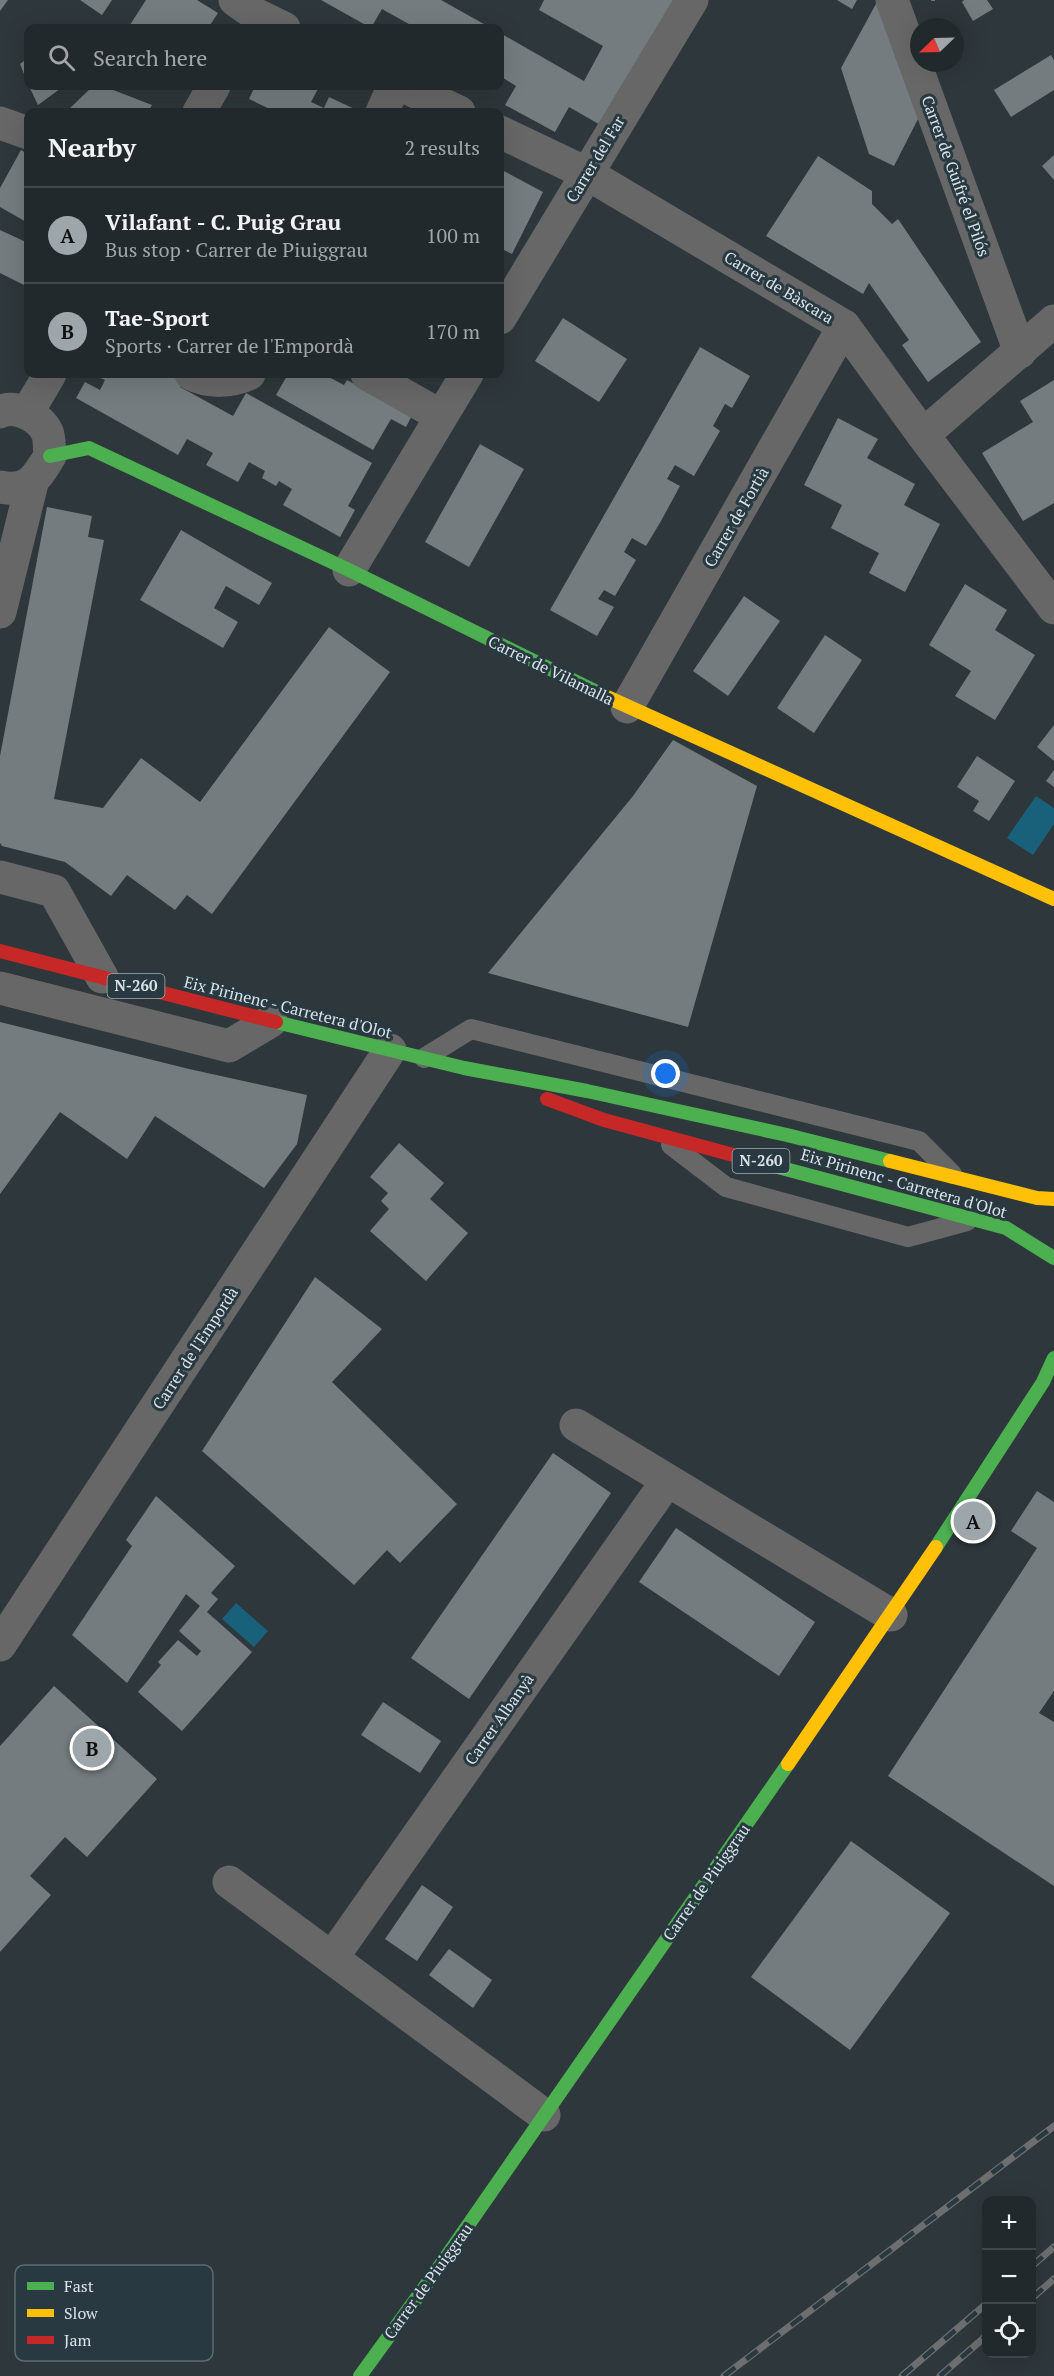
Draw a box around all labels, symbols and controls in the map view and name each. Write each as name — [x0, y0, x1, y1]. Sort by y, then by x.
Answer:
north arrow — [910, 18, 964, 72]
search box — [24, 24, 504, 90]
icon: search — [45, 41, 78, 74]
text: Search here — [93, 43, 207, 72]
street label: Carrer de Guifré el Pilós — [917, 92, 995, 260]
street label: Carrer del Far — [561, 111, 630, 206]
text: Nearby — [48, 130, 136, 164]
text: 2 results — [405, 134, 480, 161]
text: Vilafant - C. Puig Grau — [105, 207, 341, 236]
text: A — [60, 222, 75, 249]
text: 100 m — [426, 222, 480, 249]
text: Bus stop · Carrer de Piuiggrau — [105, 236, 368, 263]
street label: Carrer de Bàscara — [720, 246, 838, 328]
text: Tae-Sport — [105, 303, 209, 332]
text: B — [61, 318, 74, 345]
text: 170 m — [426, 318, 480, 345]
text: Sports · Carrer de l'Empordà — [105, 332, 354, 359]
street label: Carrer de Fortià — [698, 463, 774, 571]
street label: Carrer de Vilamalla — [484, 630, 618, 710]
street label: Eix Pirinenc - Carretera d'Olot — [182, 970, 394, 1044]
road number: N-260 — [108, 974, 164, 998]
your location — [651, 1059, 680, 1088]
street label: Eix Pirinenc - Carretera d'Olot — [798, 1143, 1010, 1223]
road number: N-260 — [732, 1149, 789, 1173]
street label: Carrer de l'Empordà — [147, 1282, 243, 1414]
pin: A — [954, 1498, 992, 1544]
street label: Carrer Albanyà — [459, 1669, 539, 1769]
pin: B — [72, 1726, 112, 1770]
street label: Carrer de Piuiggrau — [657, 1819, 755, 1945]
map controls — [982, 2196, 1036, 2358]
button: + — [982, 2196, 1036, 2250]
street label: Carrer de Piuiggrau — [378, 2219, 478, 2343]
button: − — [982, 2250, 1036, 2304]
legend — [15, 2265, 213, 2361]
text: Fast — [64, 2275, 94, 2297]
text: Slow — [64, 2302, 98, 2324]
button: locate — [982, 2304, 1036, 2358]
text: Jam — [64, 2329, 92, 2351]

